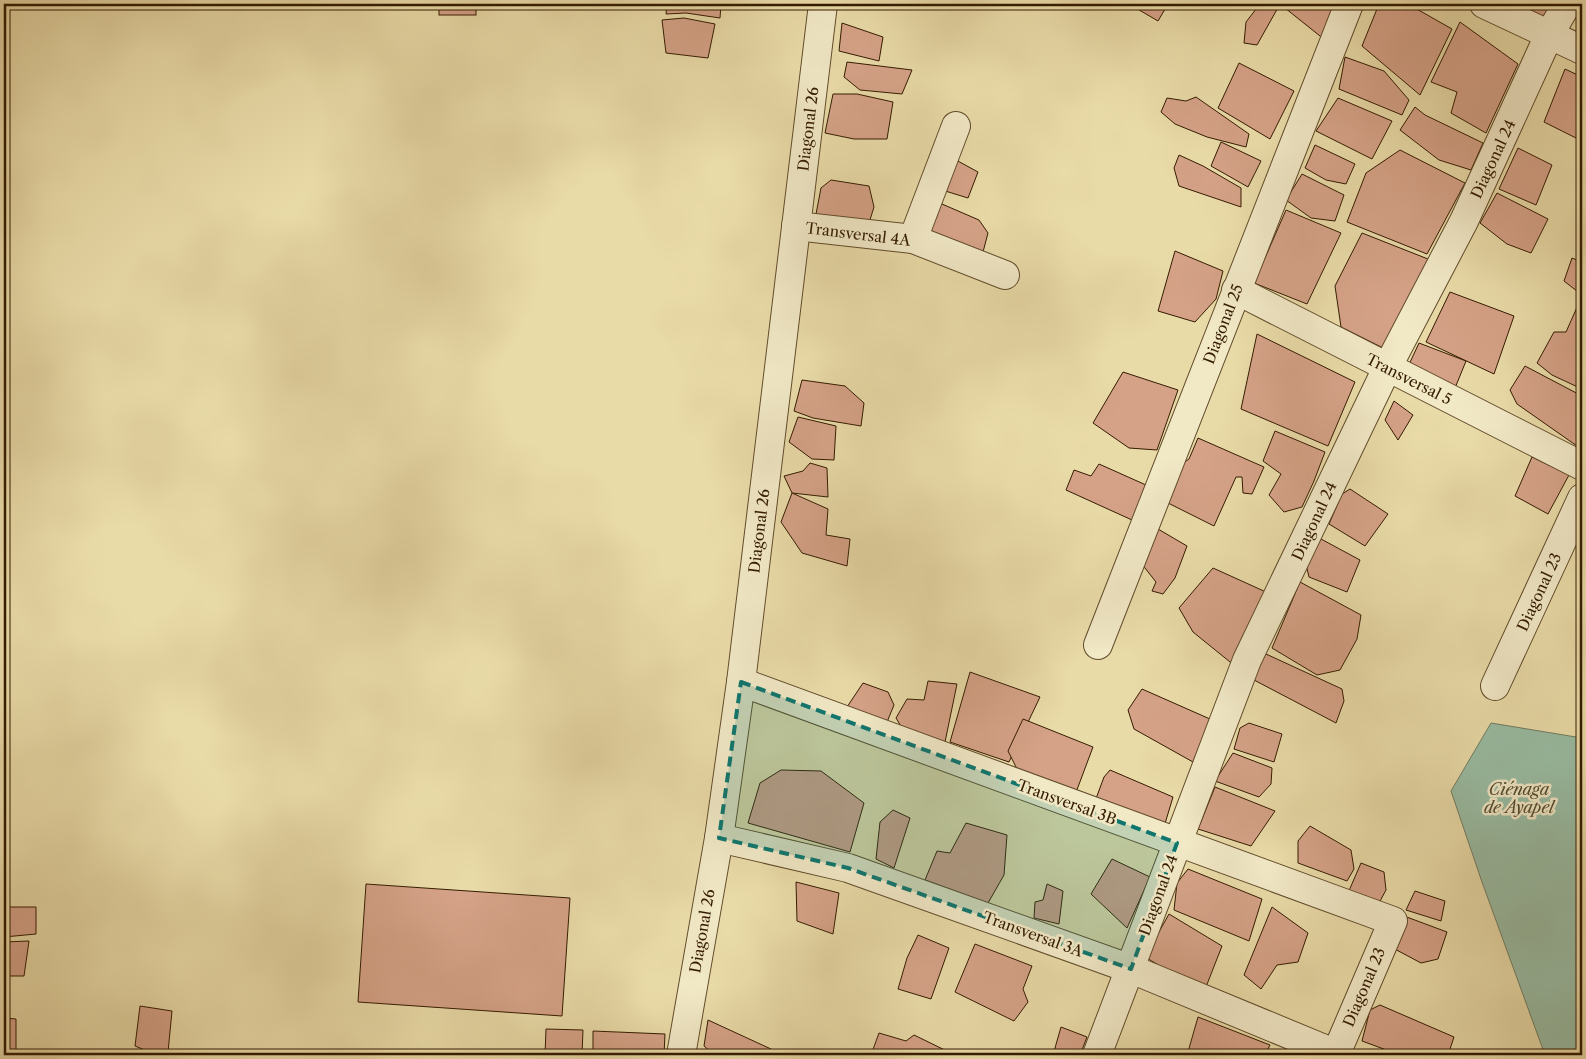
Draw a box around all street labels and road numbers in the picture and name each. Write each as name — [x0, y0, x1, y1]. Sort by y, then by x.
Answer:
street label: Diagonal 26 — [793, 86, 823, 172]
street label: Diagonal 24 — [1466, 117, 1520, 201]
street label: Transversal 4A — [804, 218, 912, 250]
street label: Diagonal 25 — [1199, 281, 1247, 367]
street label: Transversal 5 — [1363, 349, 1455, 409]
street label: Diagonal 24 — [1287, 479, 1341, 563]
street label: Diagonal 26 — [744, 488, 774, 574]
street label: Diagonal 23 — [1513, 550, 1565, 634]
street label: Transversal 3B — [1015, 775, 1119, 829]
street label: Diagonal 24 — [1135, 852, 1181, 938]
street label: Diagonal 26 — [685, 887, 719, 974]
street label: Transversal 3A — [980, 907, 1086, 961]
street label: Diagonal 23 — [1339, 944, 1389, 1030]

